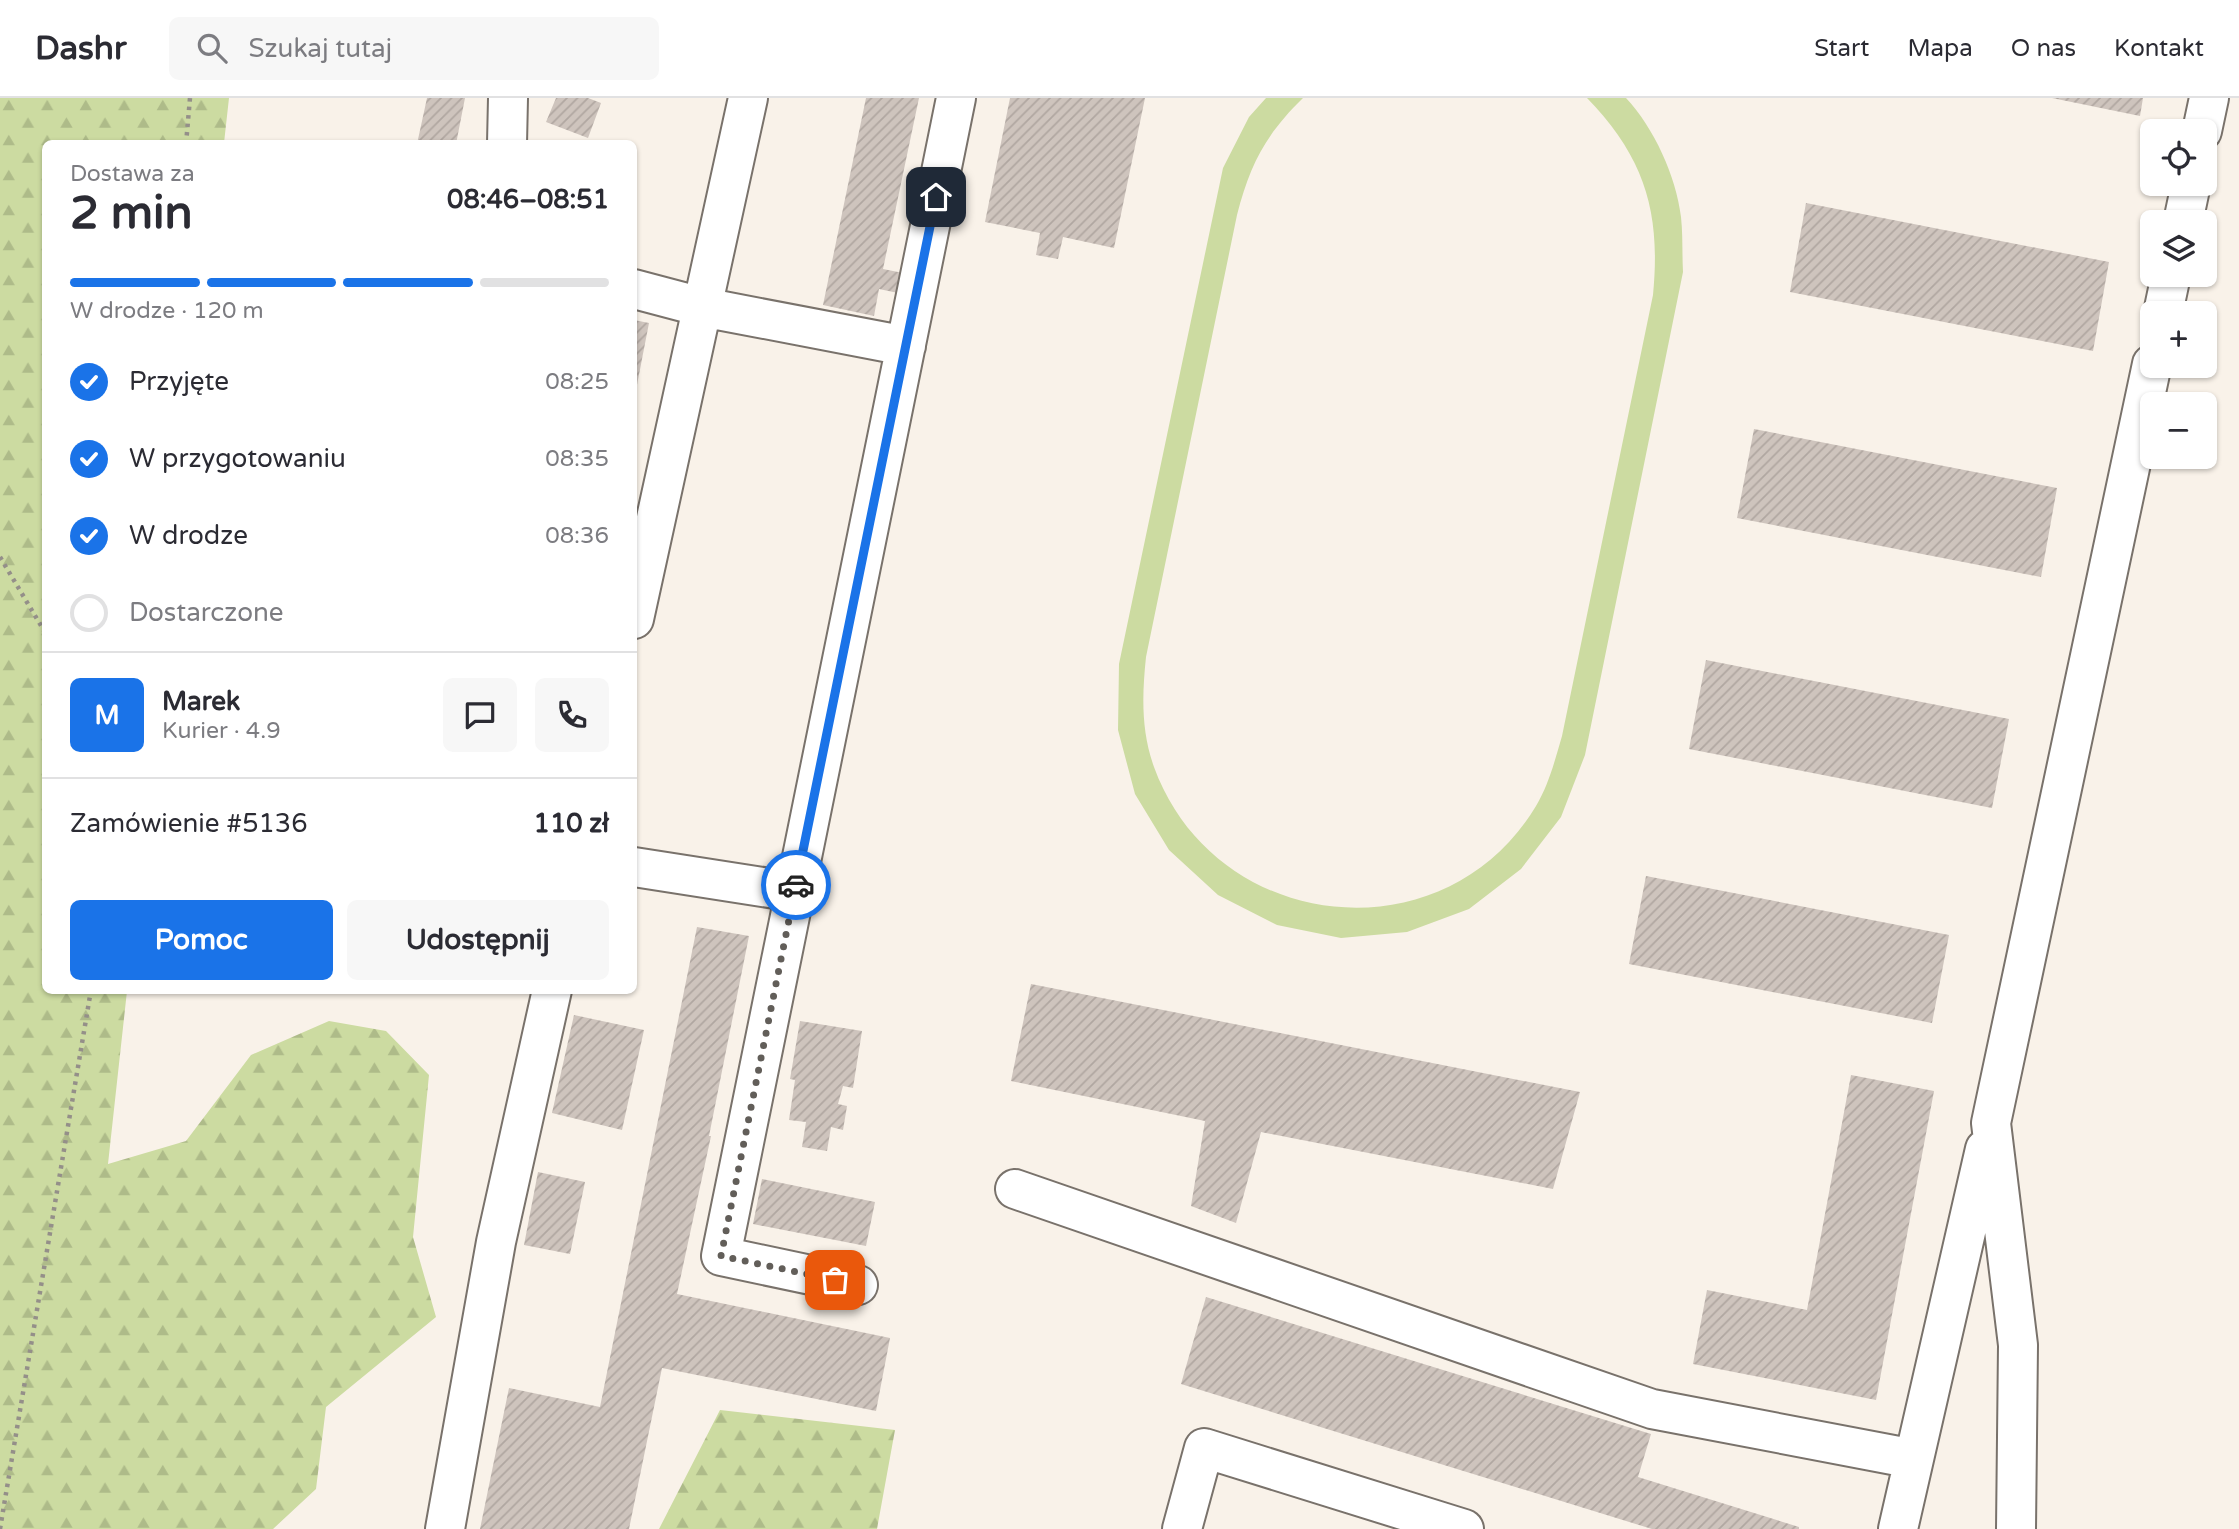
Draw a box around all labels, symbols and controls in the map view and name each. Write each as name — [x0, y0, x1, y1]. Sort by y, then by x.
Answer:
search box — [169, 17, 659, 80]
text: Dashr — [35, 29, 127, 68]
icon: search — [193, 29, 231, 67]
text: Szukaj tutaj — [249, 33, 392, 64]
text: Start — [1814, 34, 1869, 63]
text: Mapa — [1907, 34, 1973, 63]
text: O nas — [2011, 34, 2076, 63]
text: Kontakt — [2114, 34, 2204, 63]
map controls — [2140, 119, 2217, 469]
button: locate — [2140, 119, 2217, 196]
text: Dostawa za — [70, 160, 195, 188]
pin — [906, 167, 966, 227]
icon: home — [917, 178, 955, 216]
text: 08:46–08:51 — [447, 184, 609, 215]
text: 2 min — [70, 186, 193, 241]
button: layers — [2140, 210, 2217, 287]
text: W drodze · 120 m — [70, 297, 264, 325]
button: + — [2140, 301, 2217, 378]
icon: check — [70, 363, 108, 401]
text: Przyjęte — [129, 366, 229, 397]
text: 08:25 — [545, 368, 609, 396]
button: − — [2140, 392, 2217, 469]
icon: check — [70, 440, 108, 478]
text: W przygotowaniu — [129, 443, 346, 474]
text: 08:35 — [545, 445, 609, 473]
icon: check — [70, 517, 108, 555]
text: W drodze — [129, 520, 248, 551]
text: 08:36 — [545, 522, 609, 550]
text: Dostarczone — [129, 597, 284, 628]
button: chat — [443, 678, 517, 752]
button: phone — [535, 678, 609, 752]
text: Marek — [162, 686, 240, 717]
text: M — [94, 700, 120, 731]
text: Kurier · 4.9 — [162, 717, 281, 745]
text: Zamówienie #5136 — [70, 808, 307, 839]
text: 110 zł — [534, 808, 609, 839]
courier — [761, 850, 831, 920]
icon: car — [777, 866, 815, 904]
button: Pomoc — [70, 900, 333, 980]
button: Udostępnij — [347, 900, 609, 980]
pin — [805, 1250, 865, 1310]
icon: bag — [816, 1261, 854, 1299]

